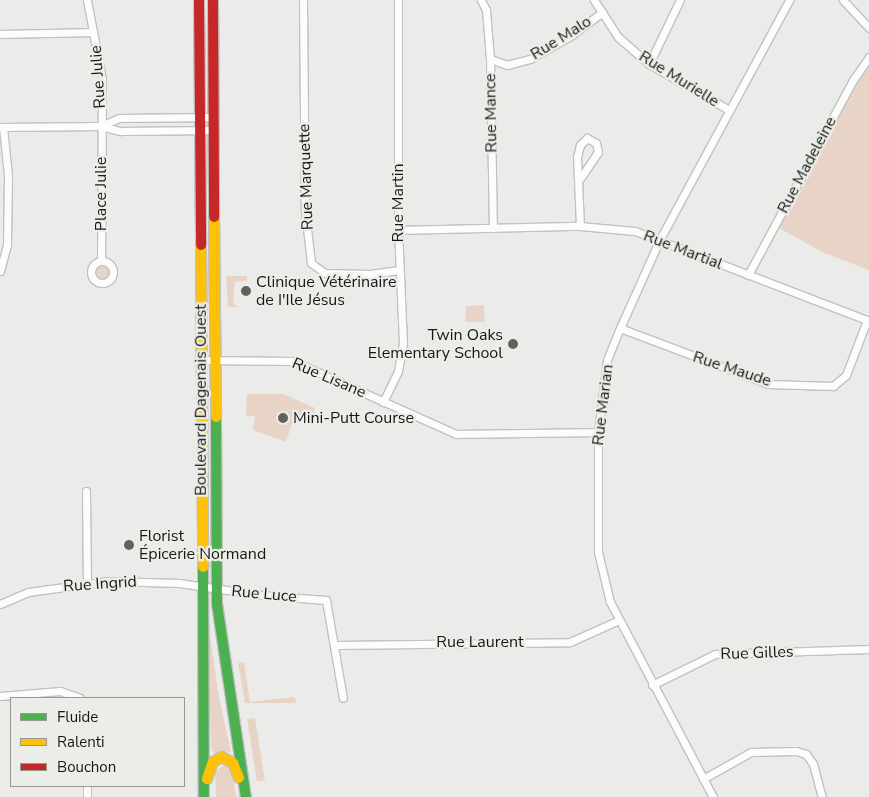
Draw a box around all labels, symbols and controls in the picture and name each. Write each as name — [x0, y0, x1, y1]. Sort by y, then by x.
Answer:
street label: Rue Malo — [527, 12, 595, 64]
street label: Rue Julie — [86, 45, 110, 109]
street label: Rue Murielle — [635, 47, 723, 111]
street label: Rue Mance — [481, 73, 501, 153]
street label: Rue Madeleine — [773, 113, 841, 217]
street label: Rue Marquette — [295, 124, 317, 230]
street label: Place Julie — [91, 157, 111, 231]
street label: Rue Martin — [388, 163, 408, 243]
street label: Rue Martial — [641, 226, 725, 274]
place label: Clinique Vétérinaire de I'Ile Jésus — [256, 272, 396, 310]
marker: Clinique Vétérinaire de I'Ile Jésus — [240, 285, 252, 297]
street label: Boulevard Dagenais Ouest — [191, 304, 211, 496]
place label: Twin Oaks Elementary School — [368, 325, 503, 363]
marker: Twin Oaks Elementary School — [507, 338, 519, 350]
street label: Rue Maude — [690, 347, 774, 391]
street label: Rue Lisane — [289, 354, 369, 402]
street label: Rue Marian — [589, 363, 617, 447]
place label: Mini-Putt Course — [293, 408, 414, 428]
marker: Mini-Putt Course — [277, 412, 289, 424]
place label: Florist Épicerie Normand — [139, 526, 266, 564]
marker: Florist Épicerie Normand — [123, 539, 135, 551]
street label: Rue Ingrid — [63, 572, 137, 596]
street label: Rue Luce — [231, 582, 297, 606]
street label: Rue Laurent — [436, 632, 524, 652]
street label: Rue Gilles — [720, 642, 794, 664]
legend — [10, 697, 185, 787]
text: Fluide — [57, 707, 98, 727]
text: Ralenti — [57, 732, 105, 752]
text: Bouchon — [57, 757, 116, 777]

